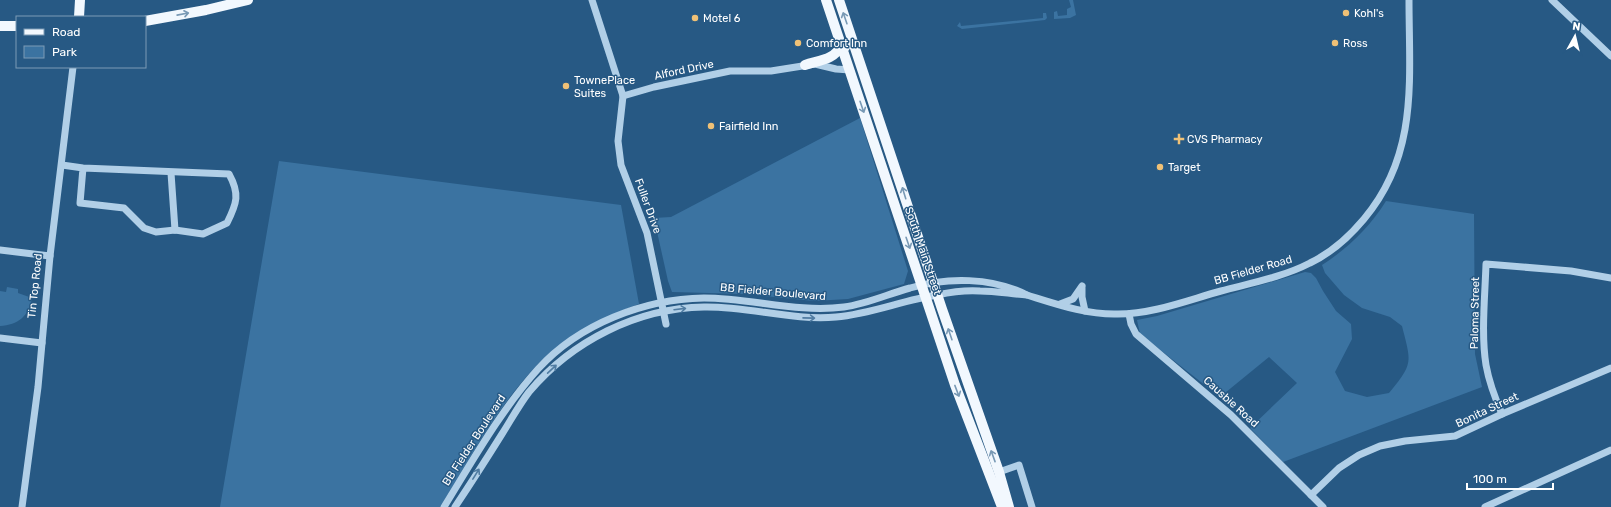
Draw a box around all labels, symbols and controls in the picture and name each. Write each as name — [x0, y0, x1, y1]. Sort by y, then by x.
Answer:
place label: Kohl's — [1354, 7, 1384, 20]
marker: Kohl's — [1341, 8, 1351, 18]
one-way arrow — [177, 10, 190, 18]
place label: Motel 6 — [703, 12, 741, 25]
one-way arrow — [841, 12, 848, 25]
marker: Motel 6 — [690, 13, 700, 23]
legend — [16, 16, 146, 68]
north arrow — [1555, 16, 1595, 56]
text: N — [1571, 20, 1581, 34]
text: Road — [52, 25, 80, 39]
place label: Comfort Inn — [806, 37, 867, 50]
place label: Ross — [1343, 37, 1368, 50]
marker: Comfort Inn — [793, 38, 803, 48]
marker: Ross — [1330, 38, 1340, 48]
text: Park — [52, 45, 78, 59]
street label: Alford Drive — [653, 57, 715, 83]
place label: TownePlace Suites — [574, 74, 635, 100]
marker: TownePlace Suites — [561, 81, 571, 91]
one-way arrow — [859, 100, 867, 112]
place label: Fairfield Inn — [719, 120, 778, 133]
marker: Fairfield Inn — [706, 121, 716, 131]
place label: CVS Pharmacy — [1187, 133, 1262, 146]
marker: CVS Pharmacy — [1174, 134, 1184, 144]
place label: Target — [1168, 161, 1201, 174]
marker: Target — [1155, 162, 1165, 172]
street label: Fuller Drive — [632, 177, 664, 235]
one-way arrow — [900, 187, 907, 200]
street label: South Main Street — [902, 205, 944, 297]
one-way arrow — [905, 237, 912, 250]
street label: Tin Top Road — [25, 253, 45, 319]
street label: BB Fielder Road — [1212, 253, 1294, 287]
street label: Paloma Street — [1468, 276, 1482, 349]
street label: BB Fielder Boulevard — [720, 281, 826, 303]
one-way arrow — [673, 305, 686, 313]
one-way arrow — [802, 314, 815, 321]
one-way arrow — [946, 328, 954, 340]
one-way arrow — [547, 364, 557, 374]
street label: Causbie Road — [1201, 374, 1261, 430]
one-way arrow — [954, 384, 962, 396]
street label: Bonita Street — [1454, 389, 1521, 430]
street label: BB Fielder Boulevard — [440, 392, 508, 488]
one-way arrow — [988, 451, 996, 463]
scale bar — [1467, 465, 1553, 491]
one-way arrow — [473, 468, 481, 480]
text: 100 m — [1473, 472, 1507, 486]

